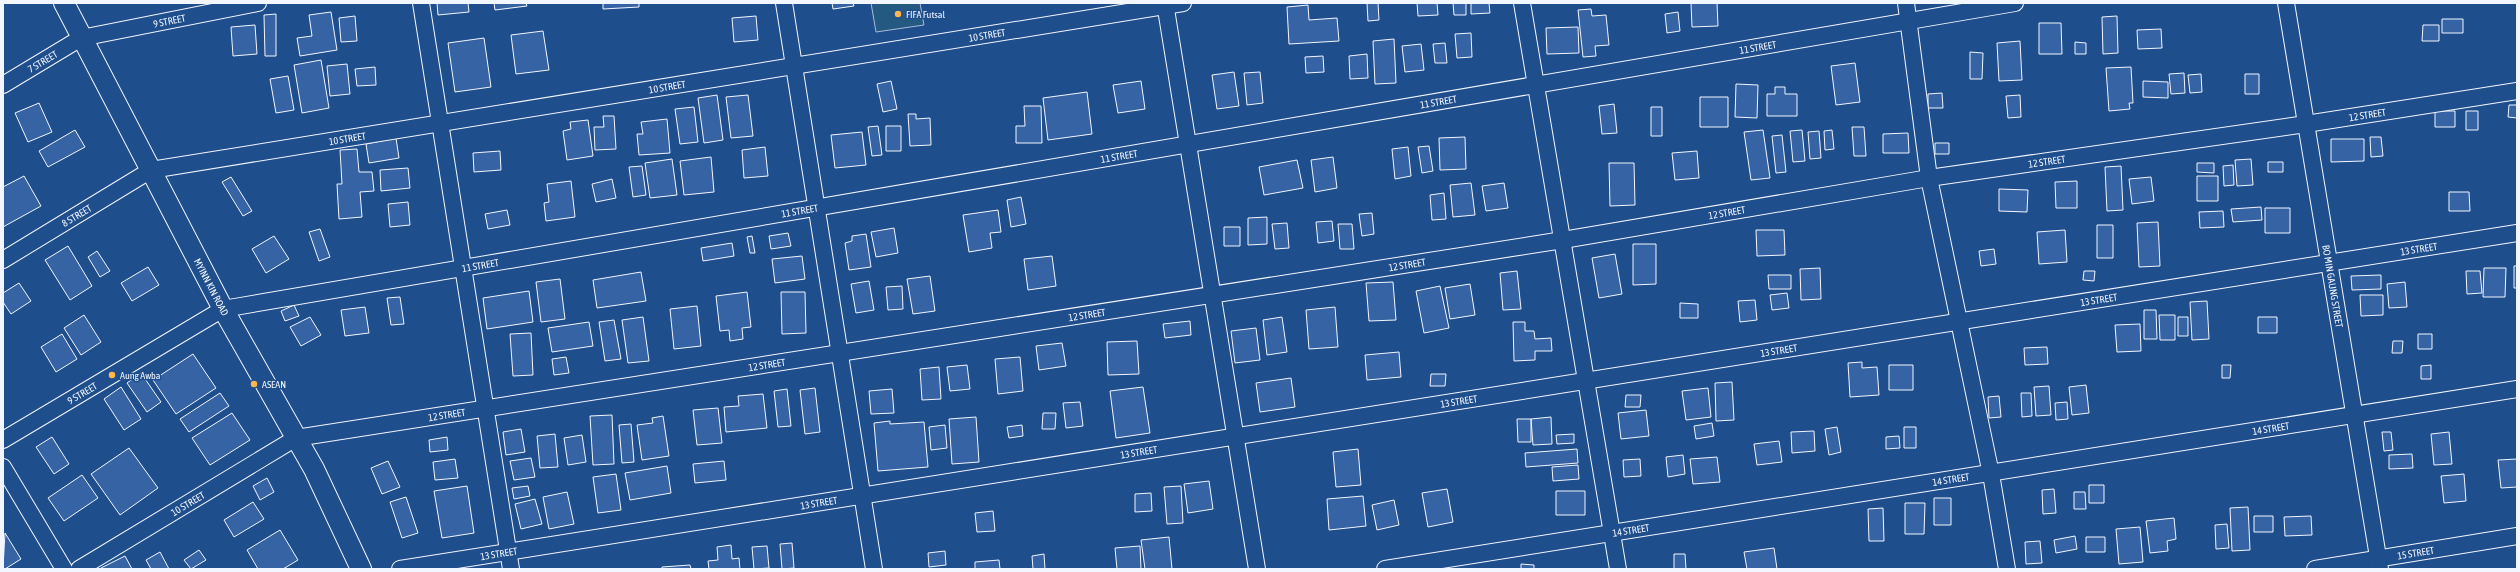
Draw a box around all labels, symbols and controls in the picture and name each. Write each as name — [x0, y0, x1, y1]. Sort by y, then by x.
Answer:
marker: FIFA Futsal — [893, 9, 903, 19]
place label: FIFA Futsal — [906, 9, 946, 20]
street label: 9 STREET — [152, 12, 187, 30]
street label: 10 STREET — [968, 27, 1007, 44]
street label: 11 STREET — [1739, 39, 1778, 56]
street label: 7 STREET — [26, 48, 60, 75]
street label: 10 STREET — [648, 78, 687, 95]
street label: 11 STREET — [1419, 93, 1458, 111]
street label: 12 STREET — [2348, 106, 2387, 123]
street label: 10 STREET — [328, 130, 367, 147]
street label: 11 STREET — [1100, 148, 1139, 165]
street label: 12 STREET — [2028, 153, 2067, 170]
street label: 8 STREET — [60, 202, 94, 229]
street label: 11 STREET — [780, 202, 820, 220]
street label: 12 STREET — [1708, 204, 1747, 221]
street label: 13 STREET — [2400, 241, 2439, 257]
street label: BO MIN GAUNG STREET — [2320, 244, 2345, 329]
street label: 12 STREET — [1388, 256, 1427, 273]
street label: MYINN KIN ROAD — [192, 257, 231, 318]
street label: 11 STREET — [461, 257, 500, 274]
street label: 13 STREET — [2080, 291, 2119, 308]
street label: 12 STREET — [1068, 306, 1107, 323]
street label: 13 STREET — [1760, 342, 1799, 359]
street label: 12 STREET — [748, 357, 787, 373]
marker: Aung Awba — [107, 370, 117, 380]
place label: Aung Awba — [120, 370, 161, 381]
marker: ASEAN — [249, 379, 259, 389]
place label: ASEAN — [262, 379, 286, 390]
street label: 9 STREET — [65, 380, 100, 406]
street label: 13 STREET — [1440, 393, 1479, 410]
street label: 12 STREET — [427, 407, 467, 423]
street label: 14 STREET — [2252, 420, 2291, 437]
street label: 13 STREET — [1120, 444, 1159, 461]
street label: 14 STREET — [1932, 471, 1971, 488]
street label: 10 STREET — [169, 489, 207, 518]
street label: 13 STREET — [800, 495, 839, 511]
street label: 14 STREET — [1612, 522, 1651, 539]
street label: 13 STREET — [480, 545, 519, 562]
street label: 15 STREET — [2396, 545, 2436, 561]

